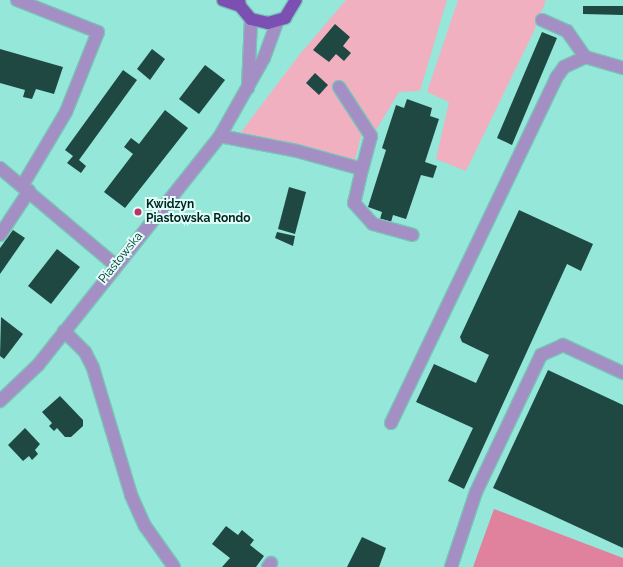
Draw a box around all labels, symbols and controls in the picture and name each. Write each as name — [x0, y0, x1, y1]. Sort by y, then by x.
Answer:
place label: Kwidzyn Piastowska Rondo — [146, 198, 250, 226]
marker: Kwidzyn Piastowska Rondo — [133, 207, 143, 217]
street label: Piastowska — [96, 230, 146, 286]

